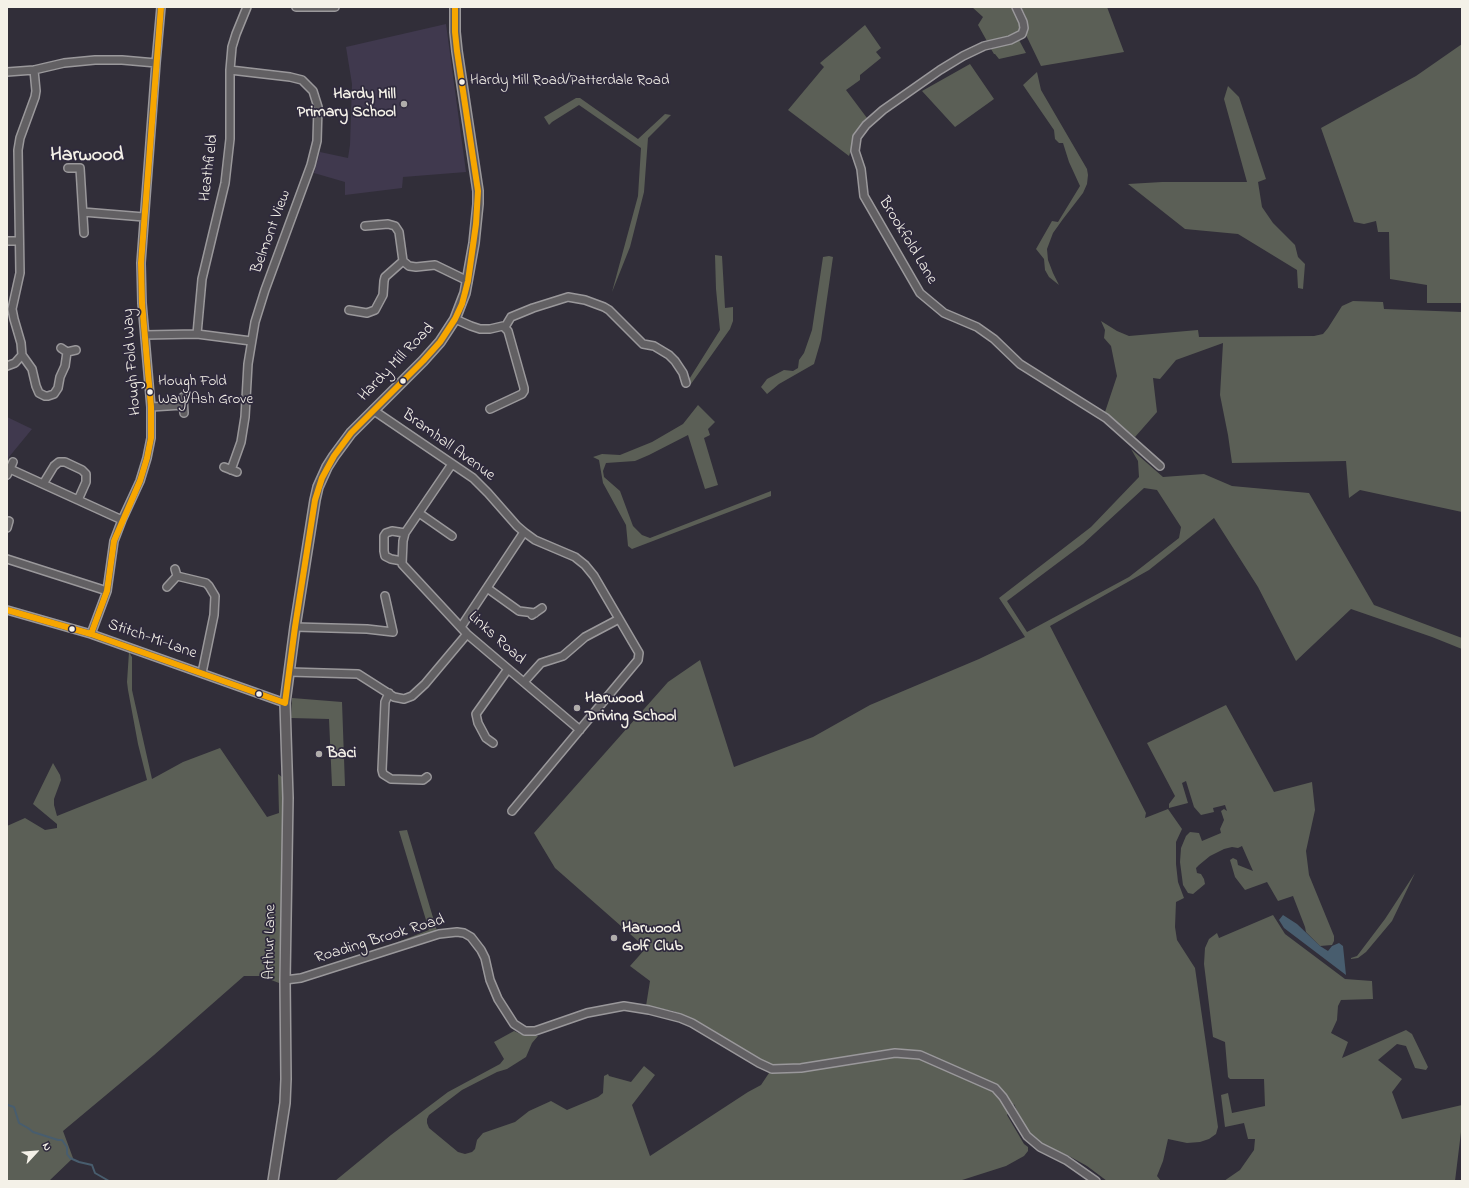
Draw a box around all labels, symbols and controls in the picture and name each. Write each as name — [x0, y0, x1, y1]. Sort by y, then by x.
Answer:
place label: Hardy Mill Road/Patterdale Road — [470, 73, 669, 91]
marker: Hardy Mill Road/Patterdale Road — [457, 77, 467, 87]
place label: Hardy Mill Primary School — [297, 85, 396, 123]
marker: Hardy Mill Primary School — [399, 99, 409, 109]
street label: Heathfield — [196, 133, 224, 203]
district label: Harwood — [50, 145, 124, 169]
street label: Belmont View — [248, 188, 296, 276]
street label: Brookfold Lane — [873, 194, 941, 288]
street label: Hough Fold Way — [120, 308, 146, 416]
street label: Hardy Mill Road — [355, 320, 439, 406]
place label: Hough Fold Way/Ash Grove — [158, 374, 253, 409]
unlabelled marker — [398, 376, 408, 386]
marker: Hough Fold Way/Ash Grove — [145, 387, 155, 397]
street label: Bramhall Avenue — [398, 406, 498, 486]
street label: Links Road — [463, 608, 529, 670]
street label: Stitch-Mi-Lane — [105, 616, 199, 664]
unlabelled marker — [67, 624, 77, 634]
unlabelled marker — [254, 689, 264, 699]
place label: Harwood Driving School — [585, 689, 677, 727]
marker: Harwood Driving School — [572, 703, 582, 713]
place label: Baci — [327, 744, 356, 764]
marker: Baci — [314, 749, 324, 759]
street label: Arthur Lane — [261, 904, 281, 980]
street label: Roading Brook Road — [313, 911, 447, 969]
place label: Harwood Golf Club — [622, 919, 683, 957]
marker: Harwood Golf Club — [609, 933, 619, 943]
north arrow — [16, 1132, 56, 1172]
text: N — [38, 1140, 56, 1154]

